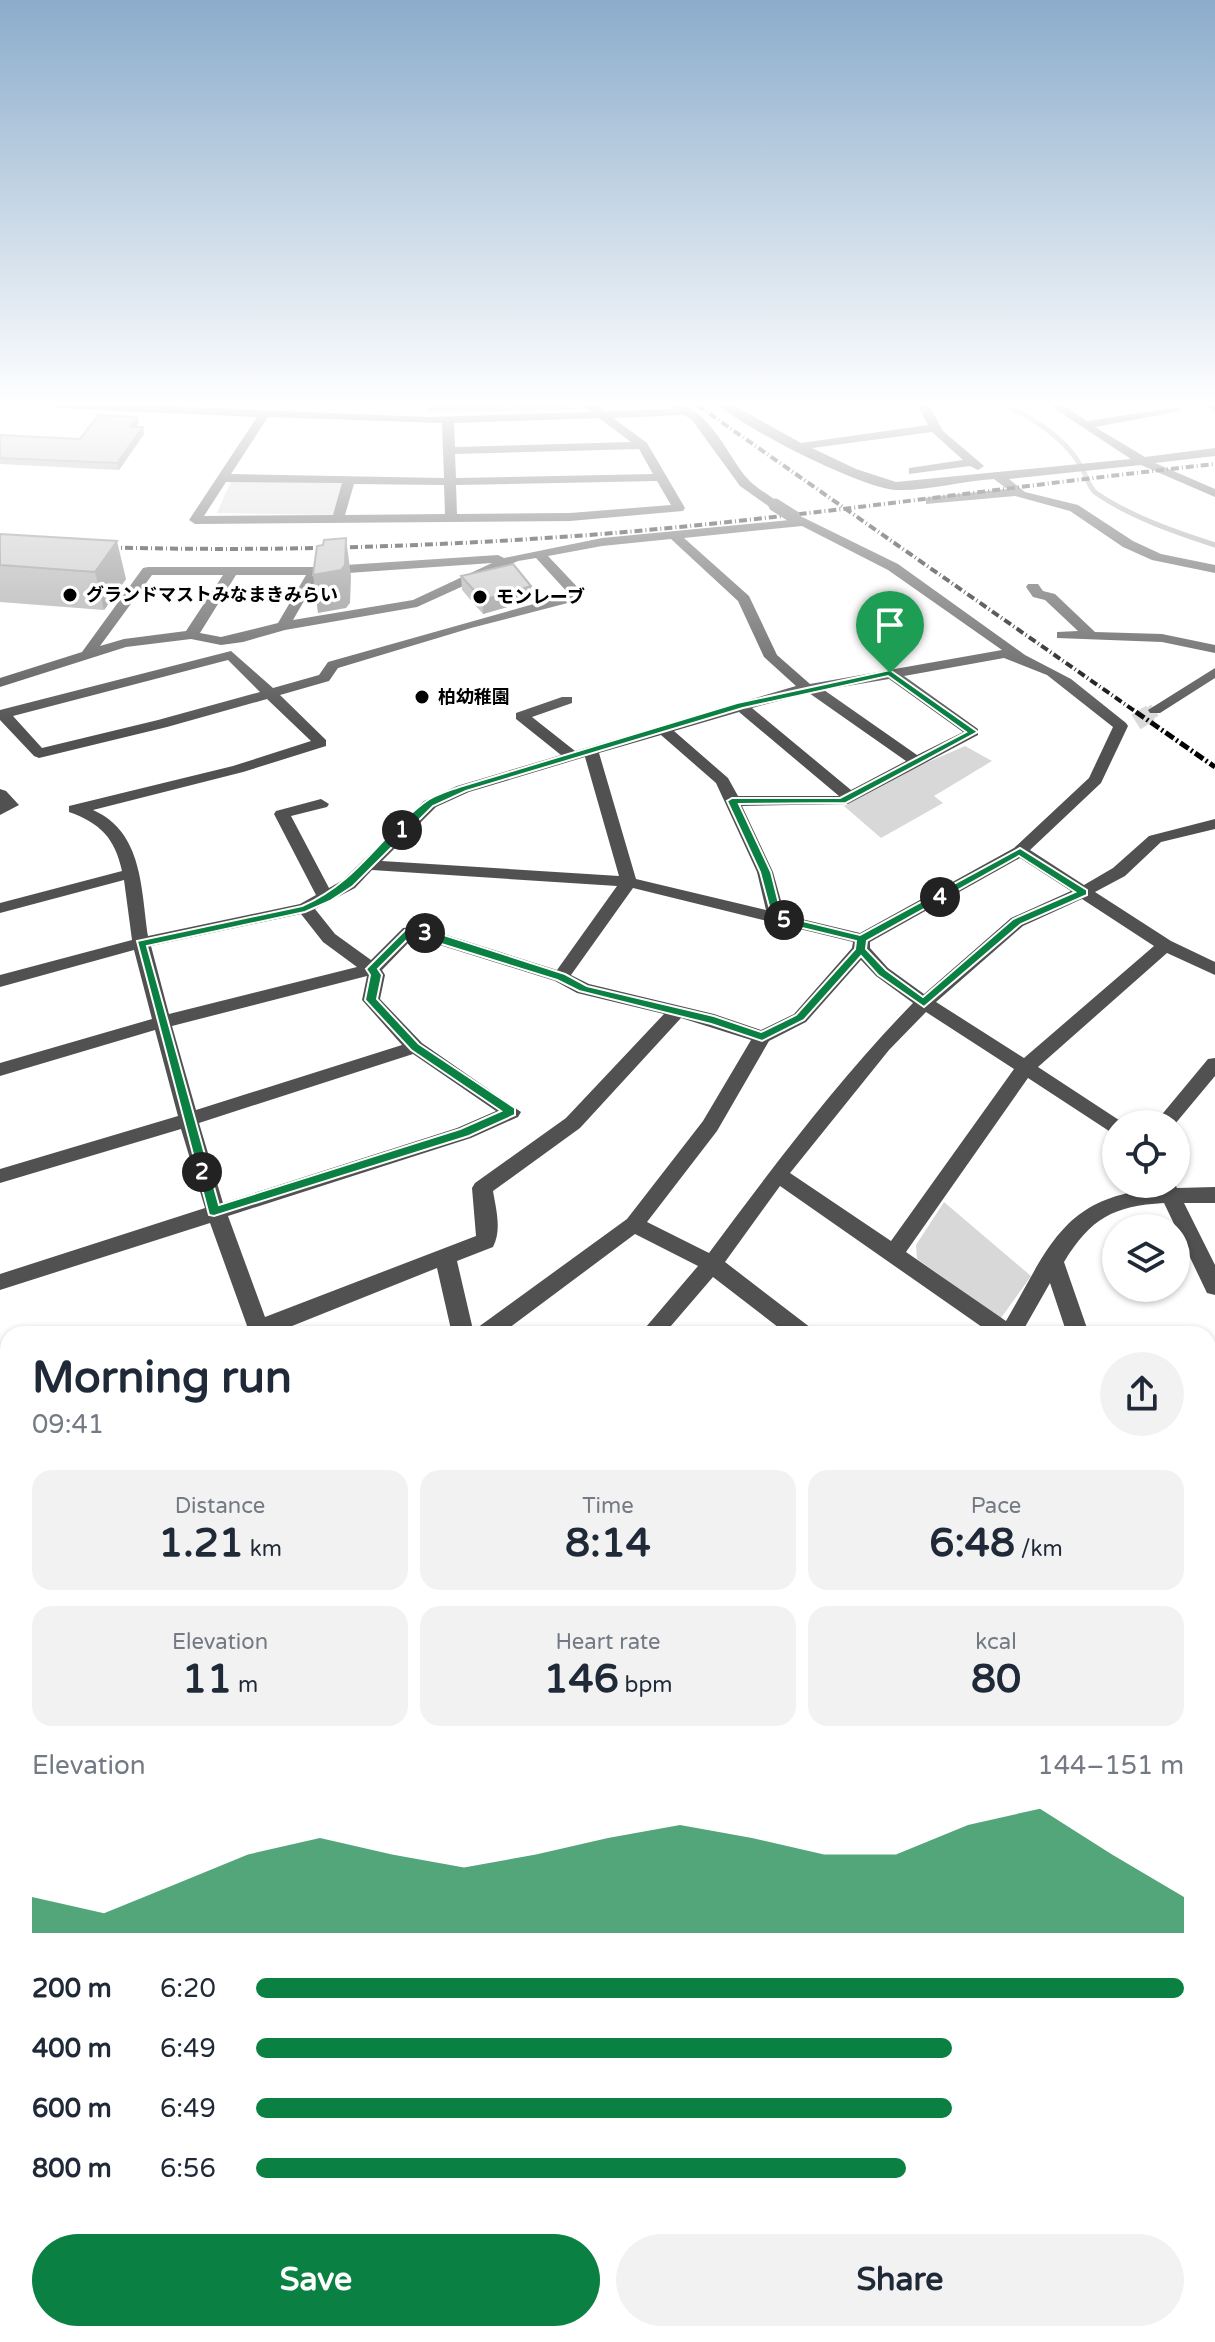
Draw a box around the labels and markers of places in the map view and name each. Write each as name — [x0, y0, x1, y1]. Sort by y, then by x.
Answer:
place label: グランドマストみなまきみらい — [86, 584, 338, 606]
marker: グランドマストみなまきみらい — [61, 586, 79, 604]
place label: モンレーブ — [496, 586, 585, 608]
marker: モンレーブ — [471, 588, 489, 606]
pin — [856, 591, 924, 673]
place label: 柏幼稚園 — [438, 686, 510, 708]
marker: 柏幼稚園 — [413, 688, 431, 706]
pin: 1 — [382, 810, 422, 850]
pin: 4 — [920, 877, 960, 917]
pin: 5 — [764, 900, 804, 940]
pin: 3 — [405, 913, 445, 953]
pin: 2 — [182, 1152, 222, 1192]

